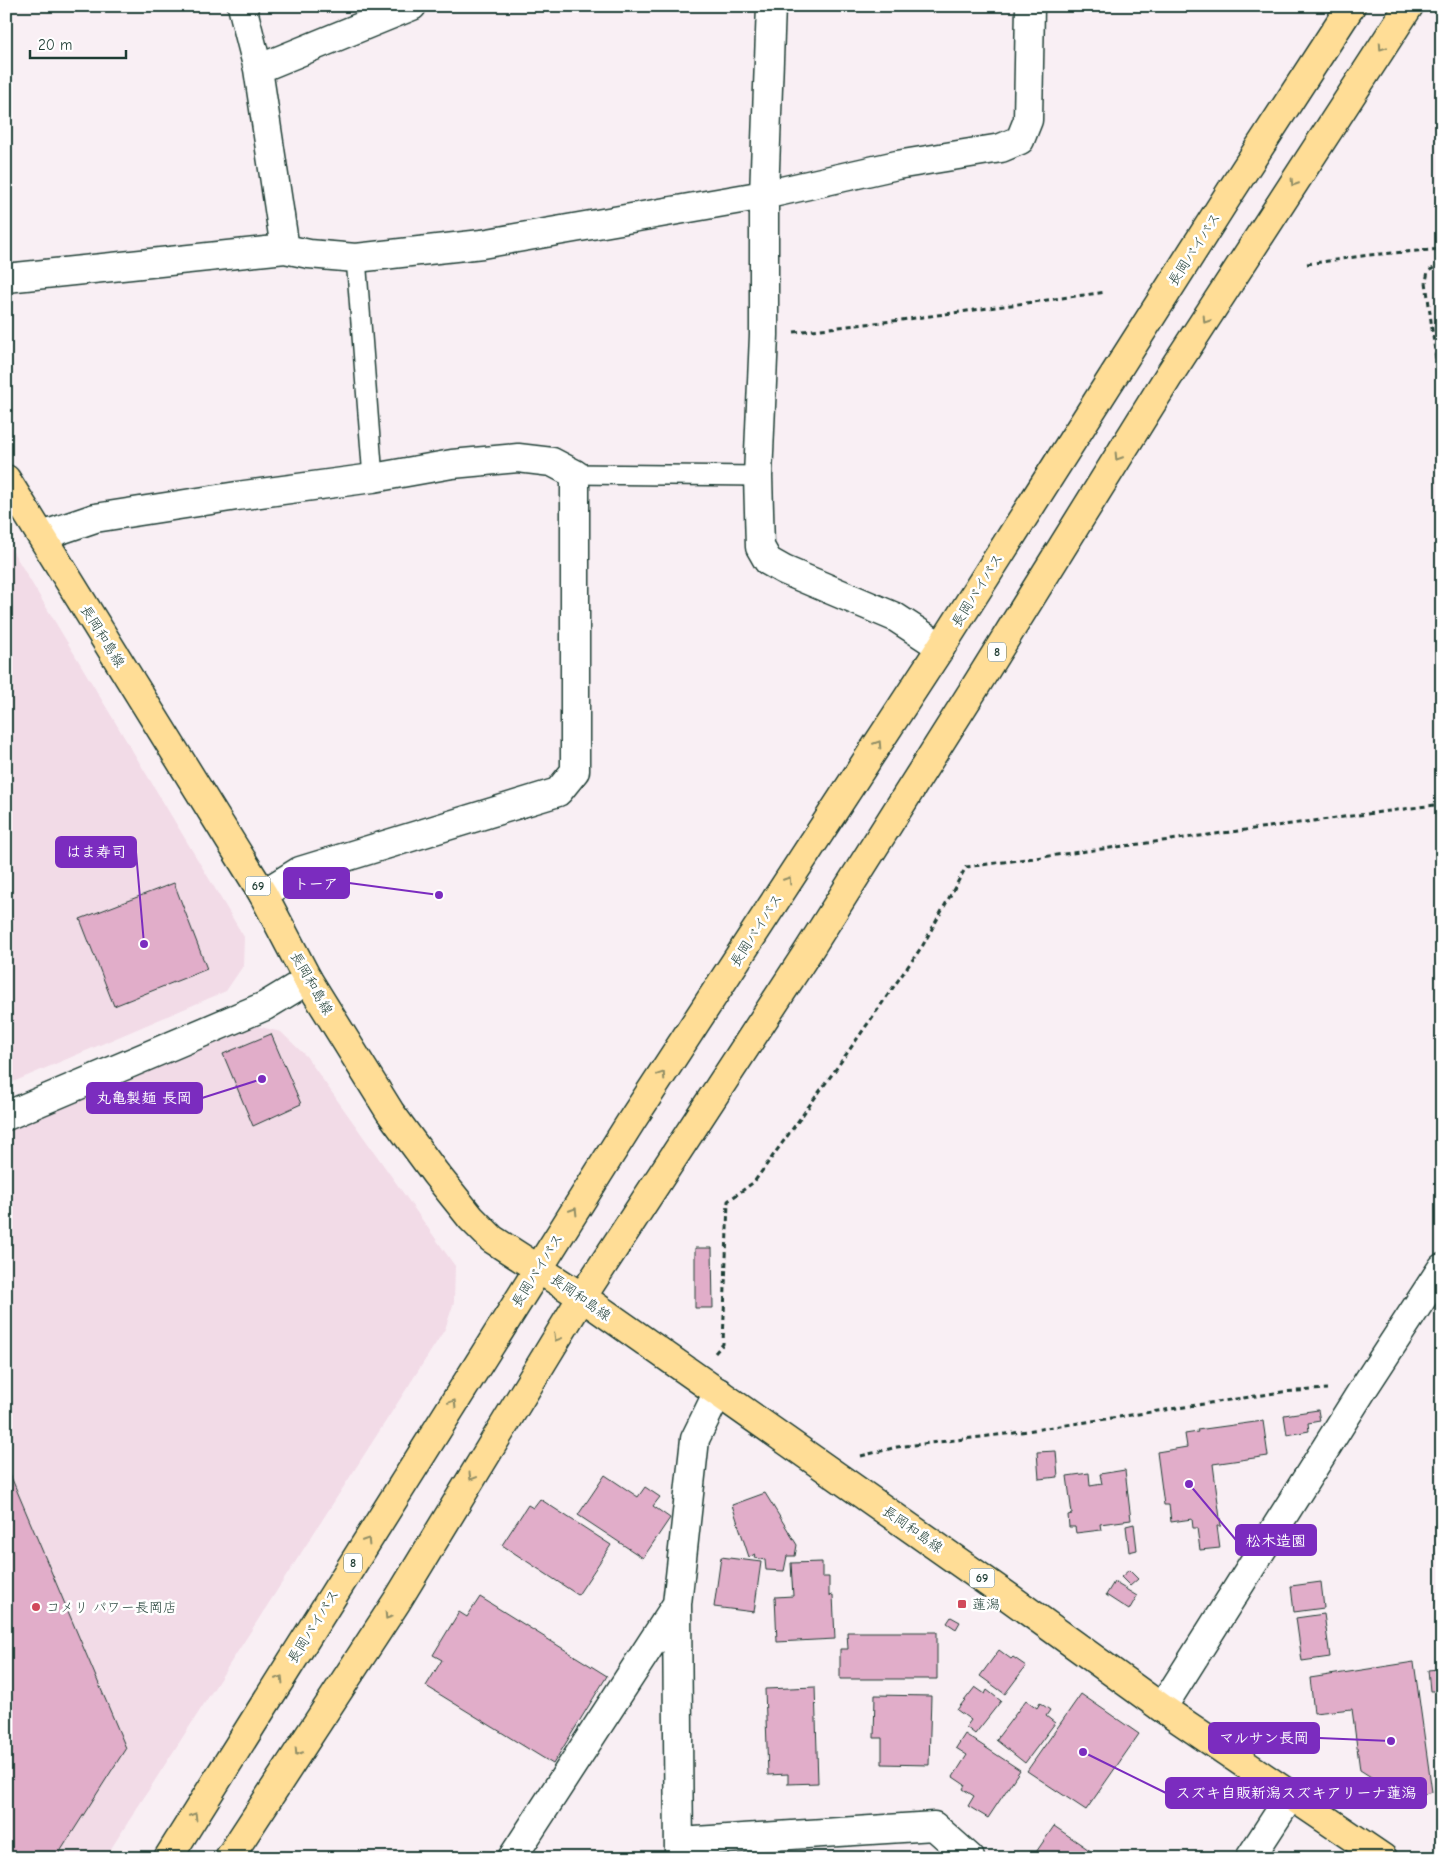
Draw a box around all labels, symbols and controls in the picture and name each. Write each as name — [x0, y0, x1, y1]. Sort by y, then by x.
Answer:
scale bar — [30, 28, 126, 60]
text: 20 m — [38, 36, 72, 54]
one-way arrow — [1379, 41, 1388, 51]
one-way arrow — [1291, 178, 1300, 187]
street label: 長岡バイパス — [1164, 210, 1224, 289]
one-way arrow — [1203, 314, 1212, 324]
one-way arrow — [1115, 451, 1125, 460]
street label: 長岡バイパス — [948, 550, 1007, 630]
street label: 長岡和島線 — [77, 602, 128, 670]
road number: 8 — [988, 642, 1006, 662]
one-way arrow — [871, 741, 881, 750]
callout: はま寿司 — [56, 837, 136, 867]
text: はま寿司 — [66, 843, 126, 861]
callout: トーア — [284, 868, 349, 898]
text: トーア — [294, 875, 338, 893]
road number: 69 — [246, 876, 270, 896]
one-way arrow — [782, 876, 792, 885]
street label: 長岡バイパス — [726, 891, 786, 970]
street label: 長岡和島線 — [287, 949, 336, 1018]
one-way arrow — [656, 1071, 665, 1081]
callout: 丸亀製麺 長岡 — [87, 1083, 202, 1113]
text: 丸亀製麺 長岡 — [96, 1089, 192, 1107]
one-way arrow — [567, 1208, 577, 1217]
street label: 長岡バイパス — [508, 1230, 567, 1310]
street label: 長岡和島線 — [547, 1270, 614, 1324]
one-way arrow — [553, 1333, 563, 1342]
one-way arrow — [447, 1400, 456, 1409]
one-way arrow — [469, 1472, 479, 1481]
street label: 長岡和島線 — [879, 1502, 946, 1556]
callout: 松木造園 — [1236, 1525, 1316, 1555]
text: 松木造園 — [1246, 1532, 1306, 1550]
one-way arrow — [360, 1538, 370, 1547]
road number: 8 — [344, 1554, 362, 1572]
road number: 69 — [970, 1569, 994, 1588]
street label: 長岡バイパス — [284, 1586, 343, 1666]
place label: 蓮潟 — [972, 1596, 1000, 1613]
marker: 蓮潟 — [956, 1598, 968, 1610]
place label: コメリ パワー長岡店 — [46, 1599, 177, 1616]
marker: コメリ パワー長岡店 — [30, 1601, 42, 1613]
one-way arrow — [384, 1611, 394, 1620]
one-way arrow — [274, 1675, 284, 1684]
callout: マルサン長岡 — [1209, 1723, 1319, 1753]
text: マルサン長岡 — [1219, 1729, 1309, 1747]
one-way arrow — [295, 1746, 304, 1755]
callout: スズキ自販新潟スズキアリーナ蓮潟 — [1166, 1778, 1426, 1808]
text: スズキ自販新潟スズキアリーナ蓮潟 — [1175, 1784, 1417, 1802]
one-way arrow — [188, 1813, 197, 1822]

